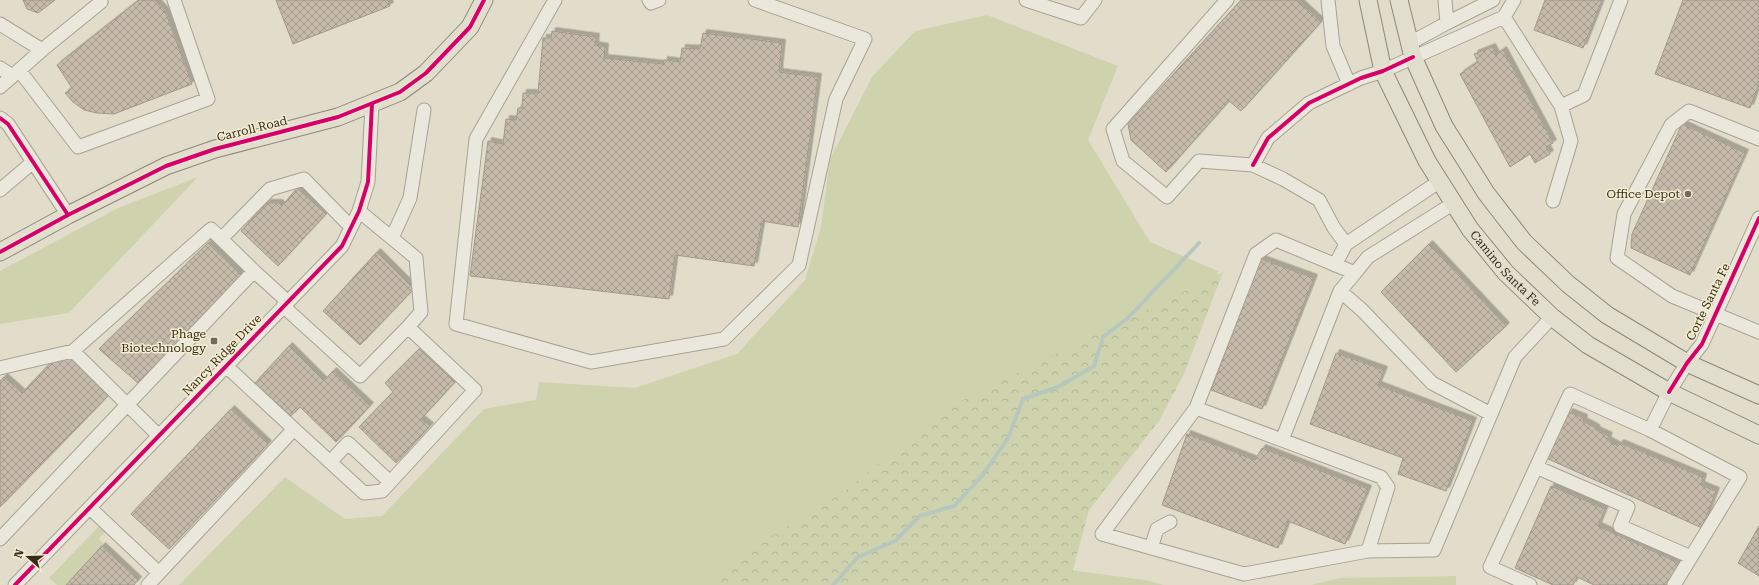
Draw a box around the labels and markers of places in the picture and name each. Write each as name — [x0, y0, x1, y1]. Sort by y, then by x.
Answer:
place label: Office Depot — [1606, 187, 1681, 201]
marker: Office Depot — [1683, 189, 1693, 199]
place label: Phage Biotechnology — [121, 327, 207, 355]
marker: Phage Biotechnology — [209, 336, 219, 346]

